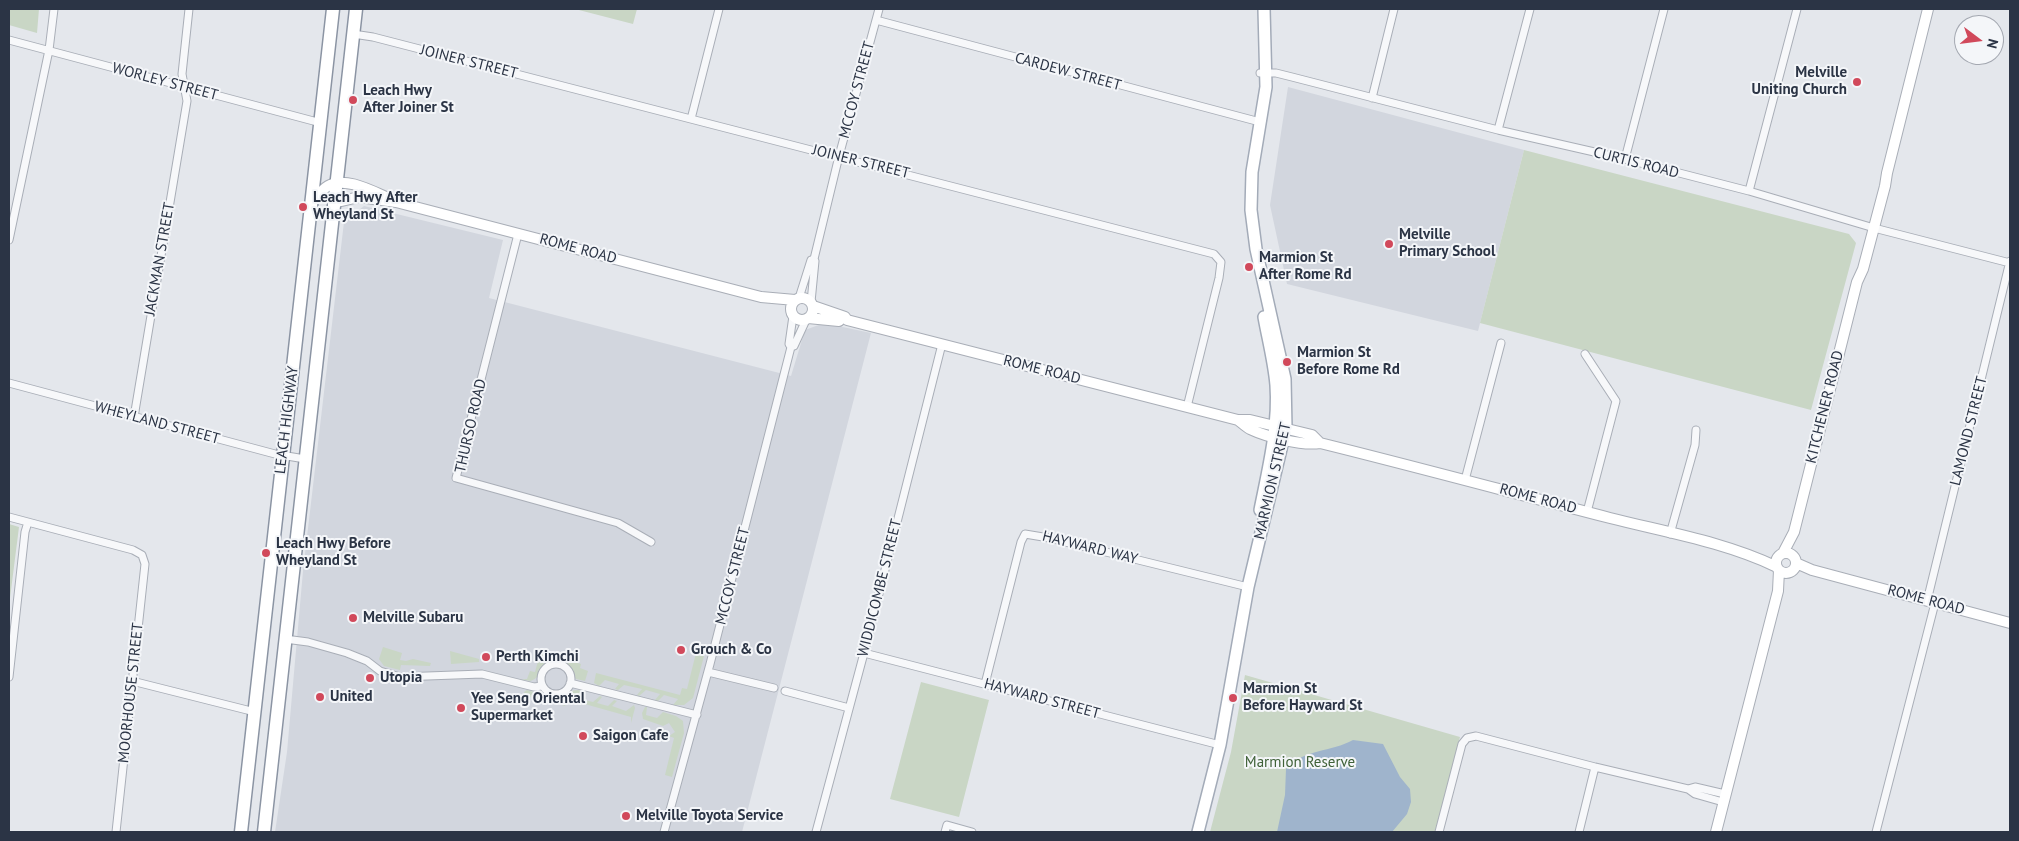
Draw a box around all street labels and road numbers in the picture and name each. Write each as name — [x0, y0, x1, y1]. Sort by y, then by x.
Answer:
street label: MCCOY STREET — [835, 39, 879, 141]
street label: JOINER STREET — [418, 41, 520, 83]
street label: CARDEW STREET — [1013, 49, 1123, 95]
street label: WORLEY STREET — [110, 59, 220, 105]
street label: JOINER STREET — [810, 141, 912, 183]
street label: CURTIS ROAD — [1591, 144, 1681, 182]
street label: JACKMAN STREET — [141, 201, 179, 317]
street label: ROME ROAD — [537, 230, 619, 268]
street label: KITCHENER ROAD — [1802, 349, 1848, 465]
street label: ROME ROAD — [1001, 352, 1083, 388]
street label: LEACH HIGHWAY — [271, 365, 303, 475]
street label: LAMOND STREET — [1947, 374, 1991, 488]
street label: THURSO ROAD — [451, 377, 491, 475]
street label: WHEYLAND STREET — [92, 398, 222, 448]
street label: MARMION STREET — [1251, 421, 1295, 541]
street label: ROME ROAD — [1497, 480, 1579, 518]
street label: WIDDICOMBE STREET — [854, 517, 906, 659]
street label: MCCOY STREET — [712, 525, 754, 627]
street label: HAYWARD WAY — [1040, 527, 1140, 569]
street label: ROME ROAD — [1885, 581, 1967, 619]
street label: MOORHOUSE STREET — [115, 622, 147, 764]
street label: HAYWARD STREET — [982, 675, 1102, 723]

